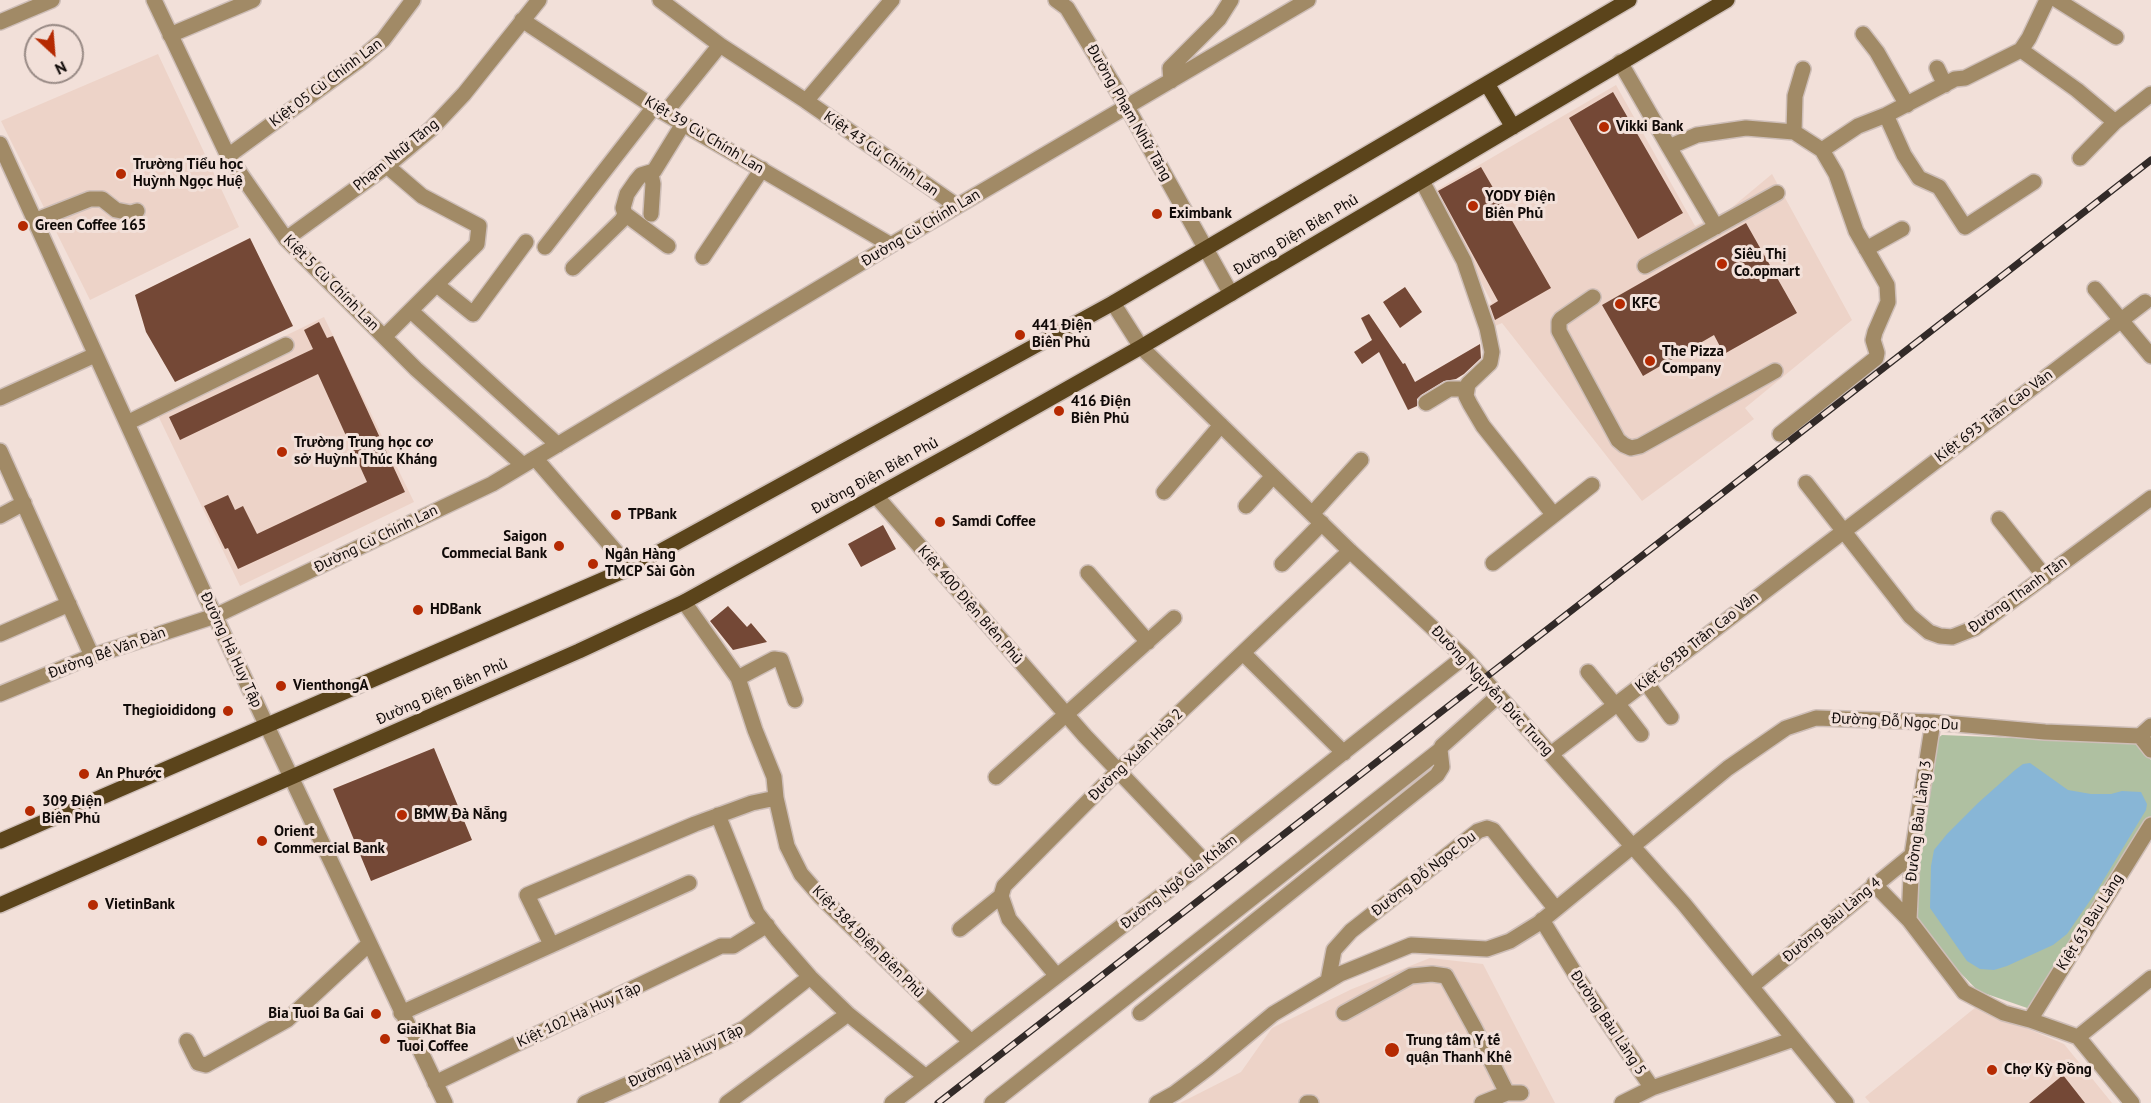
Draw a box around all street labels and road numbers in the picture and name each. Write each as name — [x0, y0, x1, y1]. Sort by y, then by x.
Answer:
street label: Kiệt 05 Cù Chính Lan — [266, 35, 386, 131]
street label: Đường Phạm Nhữ Tăng — [1083, 42, 1175, 184]
street label: Kiệt 39 Cù Chính Lan — [641, 92, 767, 178]
street label: Kiệt 43 Cù Chính Lan — [820, 108, 942, 200]
street label: Phạm Nhữ Tăng — [350, 115, 442, 195]
street label: Đường Cù Chính Lan — [859, 186, 983, 270]
street label: Đường Điện Biên Phủ — [1231, 191, 1361, 279]
street label: Kiệt 5 Cù Chính Lan — [279, 231, 383, 335]
street label: Kiệt 693 Trần Cao Vân — [1932, 366, 2056, 466]
street label: Đường Điện Biên Phủ — [809, 434, 941, 518]
street label: Đường Cù Chính Lan — [311, 501, 441, 577]
street label: Kiệt 400 Điện Biên Phủ — [914, 542, 1026, 668]
street label: Đường Thanh Tân — [1965, 553, 2071, 637]
street label: Kiệt 693B Trần Cao Vân — [1632, 588, 1762, 696]
street label: Đường Hà Huy Tập — [196, 589, 266, 711]
street label: Đường Nguyễn Đức Trung — [1427, 622, 1557, 760]
street label: Đường Bế Văn Đàn — [46, 623, 168, 683]
street label: Đường Điện Biên Phủ — [373, 655, 511, 729]
street label: Đường Xuân Hòa 2 — [1085, 705, 1187, 805]
street label: Đường Đỗ Ngọc Du — [1831, 710, 1959, 734]
street label: Đường Bàu Làng 3 — [1903, 759, 1935, 883]
street label: Đường Đỗ Ngọc Du — [1368, 828, 1480, 920]
street label: Đường Ngô Gia Khảm — [1117, 831, 1241, 933]
street label: Kiệt 63 Bàu Làng — [2053, 870, 2127, 974]
street label: Đường Bàu Làng 4 — [1780, 874, 1884, 966]
street label: Kiệt 384 Điện Biên Phủ — [808, 882, 928, 1002]
street label: Đường Bàu Làng 5 — [1566, 967, 1650, 1079]
street label: Kiệt 102 Hà Huy Tập — [514, 978, 644, 1052]
street label: Đường Hà Huy Tập — [626, 1020, 746, 1092]

